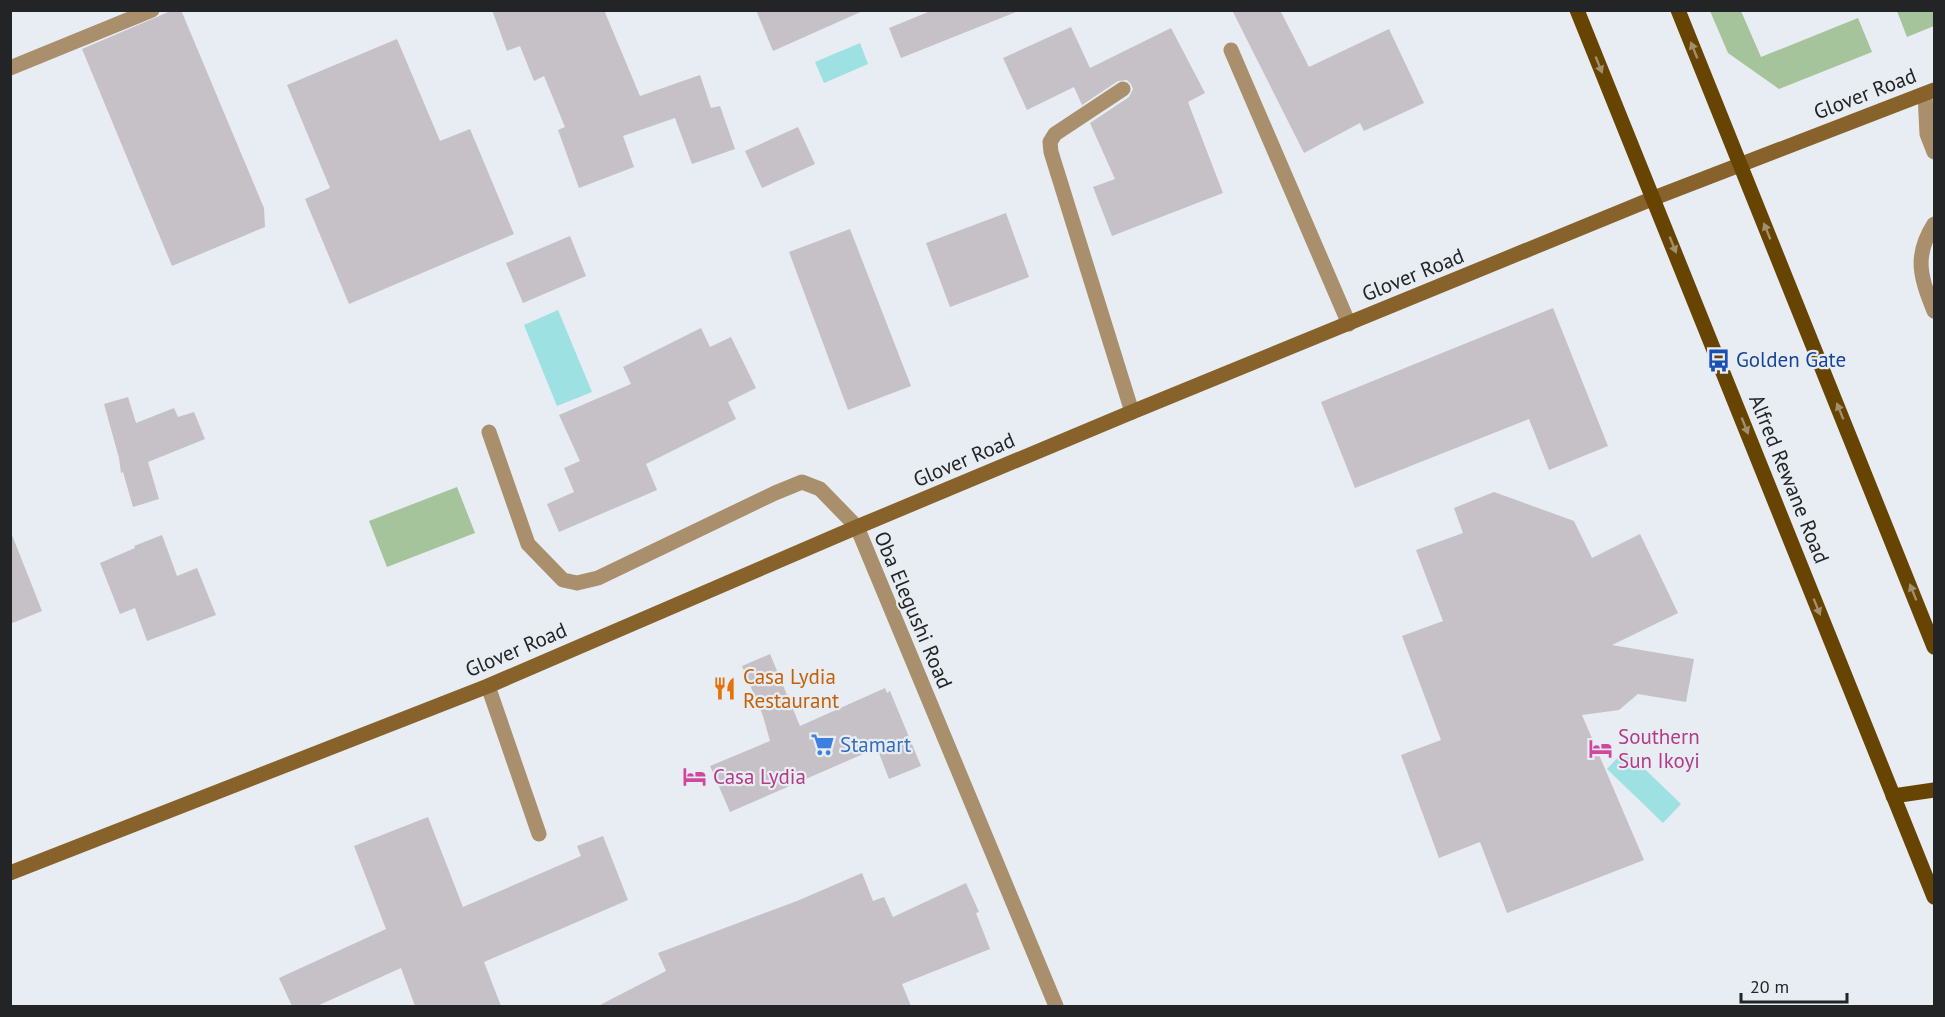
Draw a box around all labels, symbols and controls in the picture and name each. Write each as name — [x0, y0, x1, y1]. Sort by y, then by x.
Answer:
one-way arrow — [1689, 40, 1699, 58]
one-way arrow — [1594, 56, 1604, 74]
street label: Glover Road — [1810, 62, 1920, 125]
one-way arrow — [1762, 221, 1772, 239]
one-way arrow — [1669, 236, 1678, 254]
street label: Glover Road — [1358, 242, 1468, 307]
place label: Golden Gate — [1736, 346, 1846, 373]
bus stop icon: Golden Gate — [1705, 347, 1731, 373]
street label: Alfred Rewane Road — [1743, 390, 1836, 567]
one-way arrow — [1835, 402, 1845, 420]
one-way arrow — [1740, 418, 1750, 436]
street label: Glover Road — [909, 426, 1019, 493]
street label: Oba Elegushi Road — [868, 527, 959, 692]
one-way arrow — [1908, 583, 1918, 601]
one-way arrow — [1813, 599, 1823, 617]
street label: Glover Road — [461, 616, 571, 683]
place label: Casa Lydia Restaurant — [743, 663, 839, 714]
restaurant icon: Casa Lydia Restaurant — [712, 676, 738, 702]
place label: Southern Sun Ikoyi — [1618, 723, 1700, 774]
place label: Stamart — [840, 731, 911, 758]
supermarket icon: Stamart — [809, 732, 835, 758]
hotel icon: Southern Sun Ikoyi — [1587, 736, 1613, 762]
place label: Casa Lydia — [713, 763, 806, 790]
hotel icon: Casa Lydia — [682, 764, 708, 790]
scale bar — [1741, 966, 1848, 1004]
text: 20 m — [1750, 975, 1789, 998]

